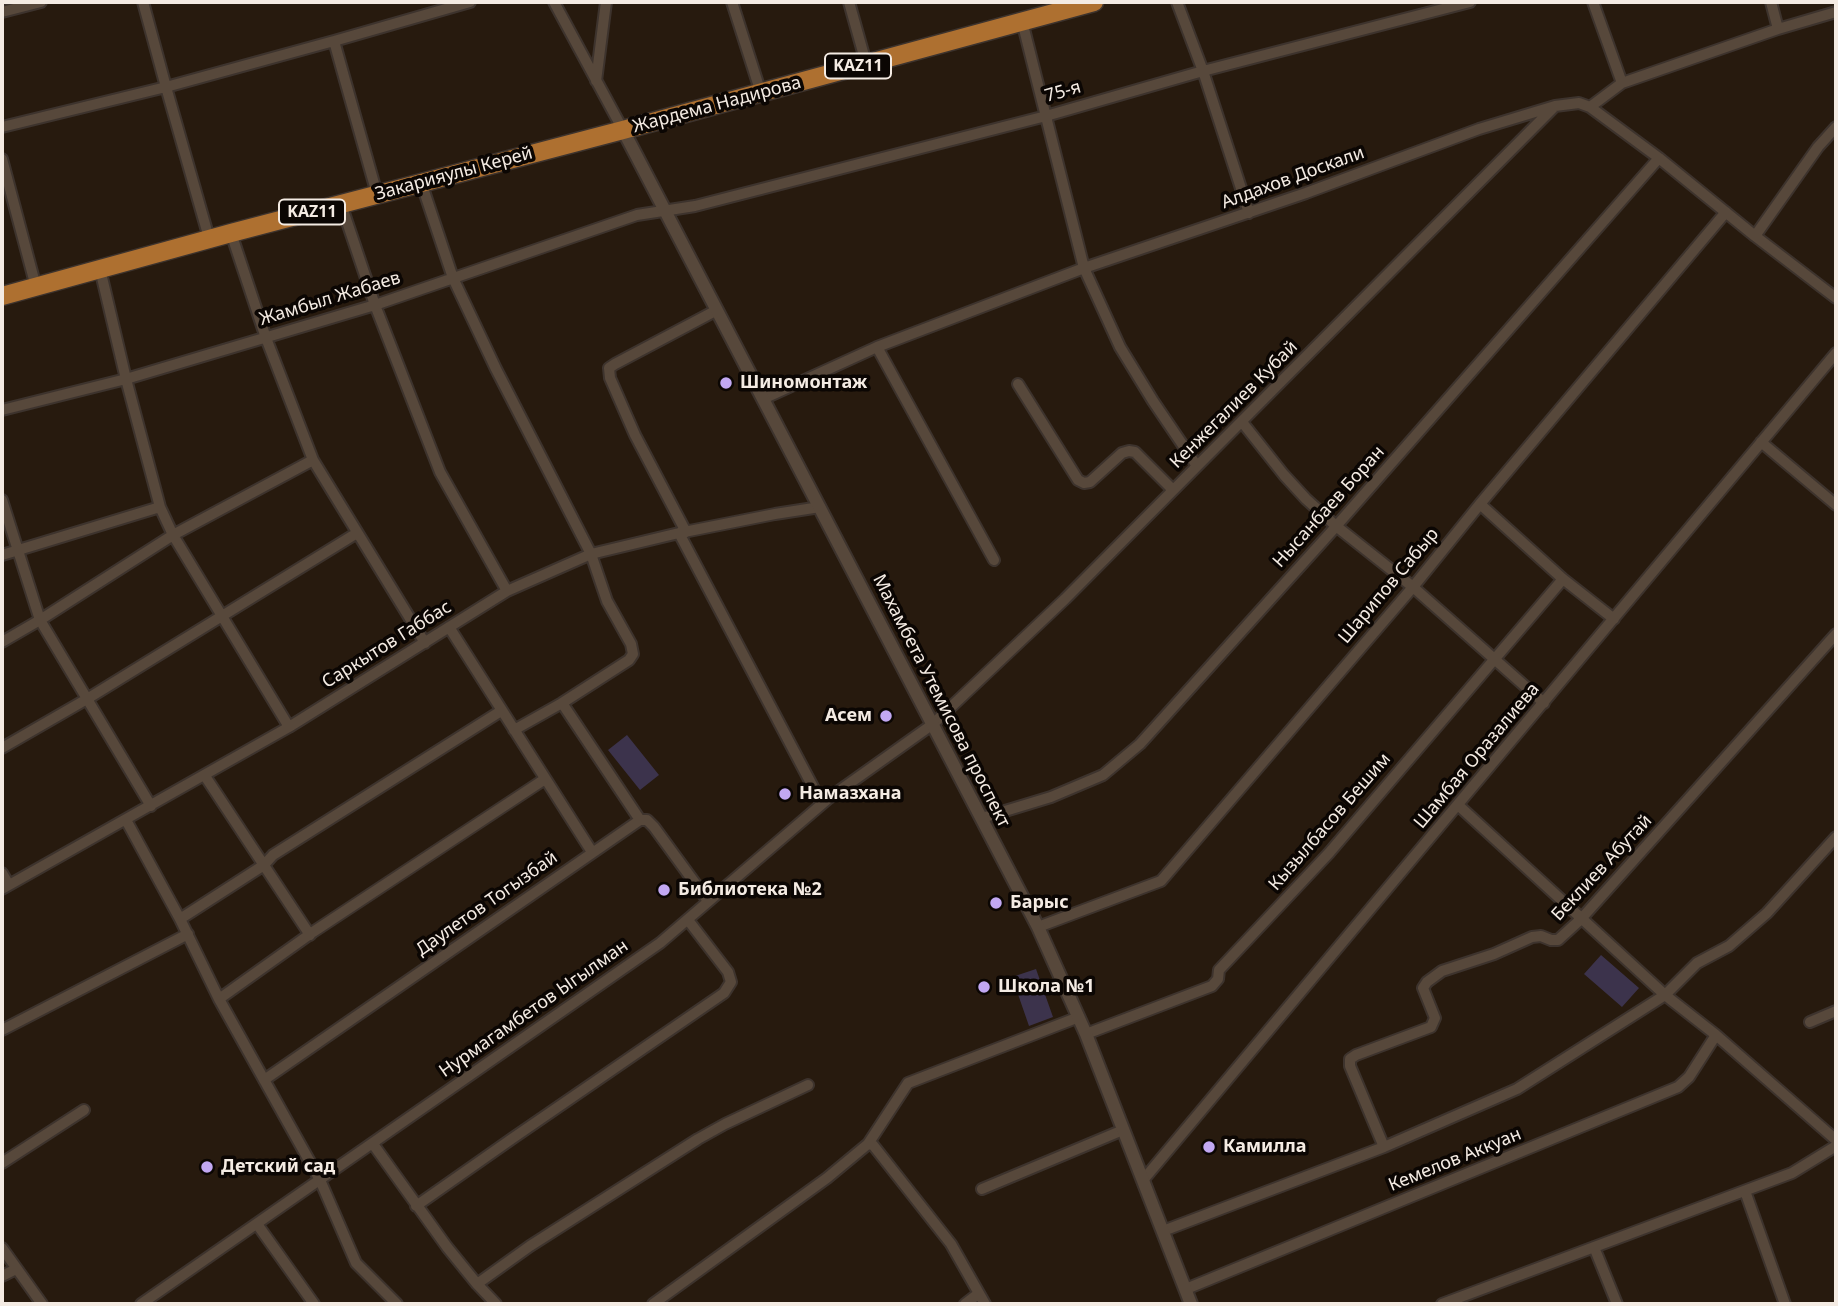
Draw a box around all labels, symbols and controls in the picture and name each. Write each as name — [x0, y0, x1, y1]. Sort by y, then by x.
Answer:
road number: KAZ11 — [825, 54, 891, 78]
street label: Жардема Надирова — [630, 72, 804, 138]
street label: 75-я — [1042, 77, 1084, 107]
street label: Алдахов Доскали — [1219, 142, 1367, 214]
street label: Закарияулы Керей — [373, 143, 535, 205]
road number: KAZ11 — [279, 200, 345, 224]
street label: Жамбыл Жабаев — [257, 267, 403, 331]
street label: Кенжегалиев Кубай — [1166, 337, 1302, 473]
place label: Шиномонтаж — [740, 372, 867, 394]
marker: Шиномонтаж — [718, 375, 734, 391]
street label: Нысанбаев Боран — [1269, 442, 1389, 572]
street label: Шарипов Сабыр — [1334, 524, 1444, 648]
street label: Махамбета Утемисова проспект — [868, 571, 1014, 831]
street label: Саркытов Габбас — [318, 597, 456, 693]
street label: Шамбая Оразалиева — [1410, 679, 1544, 833]
place label: Асем — [825, 705, 872, 727]
marker: Асем — [878, 708, 894, 724]
street label: Кызылбасов Бешим — [1264, 749, 1396, 895]
place label: Намазхана — [799, 783, 902, 805]
marker: Намазхана — [777, 786, 793, 802]
street label: Беклиев Абутай — [1547, 810, 1657, 926]
street label: Даулетов Тогызбай — [412, 847, 562, 961]
place label: Библиотека №2 — [678, 879, 822, 901]
marker: Библиотека №2 — [656, 882, 672, 898]
place label: Барыс — [1010, 892, 1069, 914]
marker: Барыс — [988, 895, 1004, 911]
street label: Нурмагамбетов Ыгылман — [435, 935, 633, 1083]
place label: Школа №1 — [998, 976, 1095, 998]
marker: Школа №1 — [976, 979, 992, 995]
street label: Кемелов Аккуан — [1385, 1124, 1525, 1196]
place label: Камилла — [1223, 1136, 1306, 1158]
marker: Камилла — [1201, 1139, 1217, 1155]
place label: Детский сад — [221, 1156, 335, 1178]
marker: Детский сад — [199, 1159, 215, 1175]

